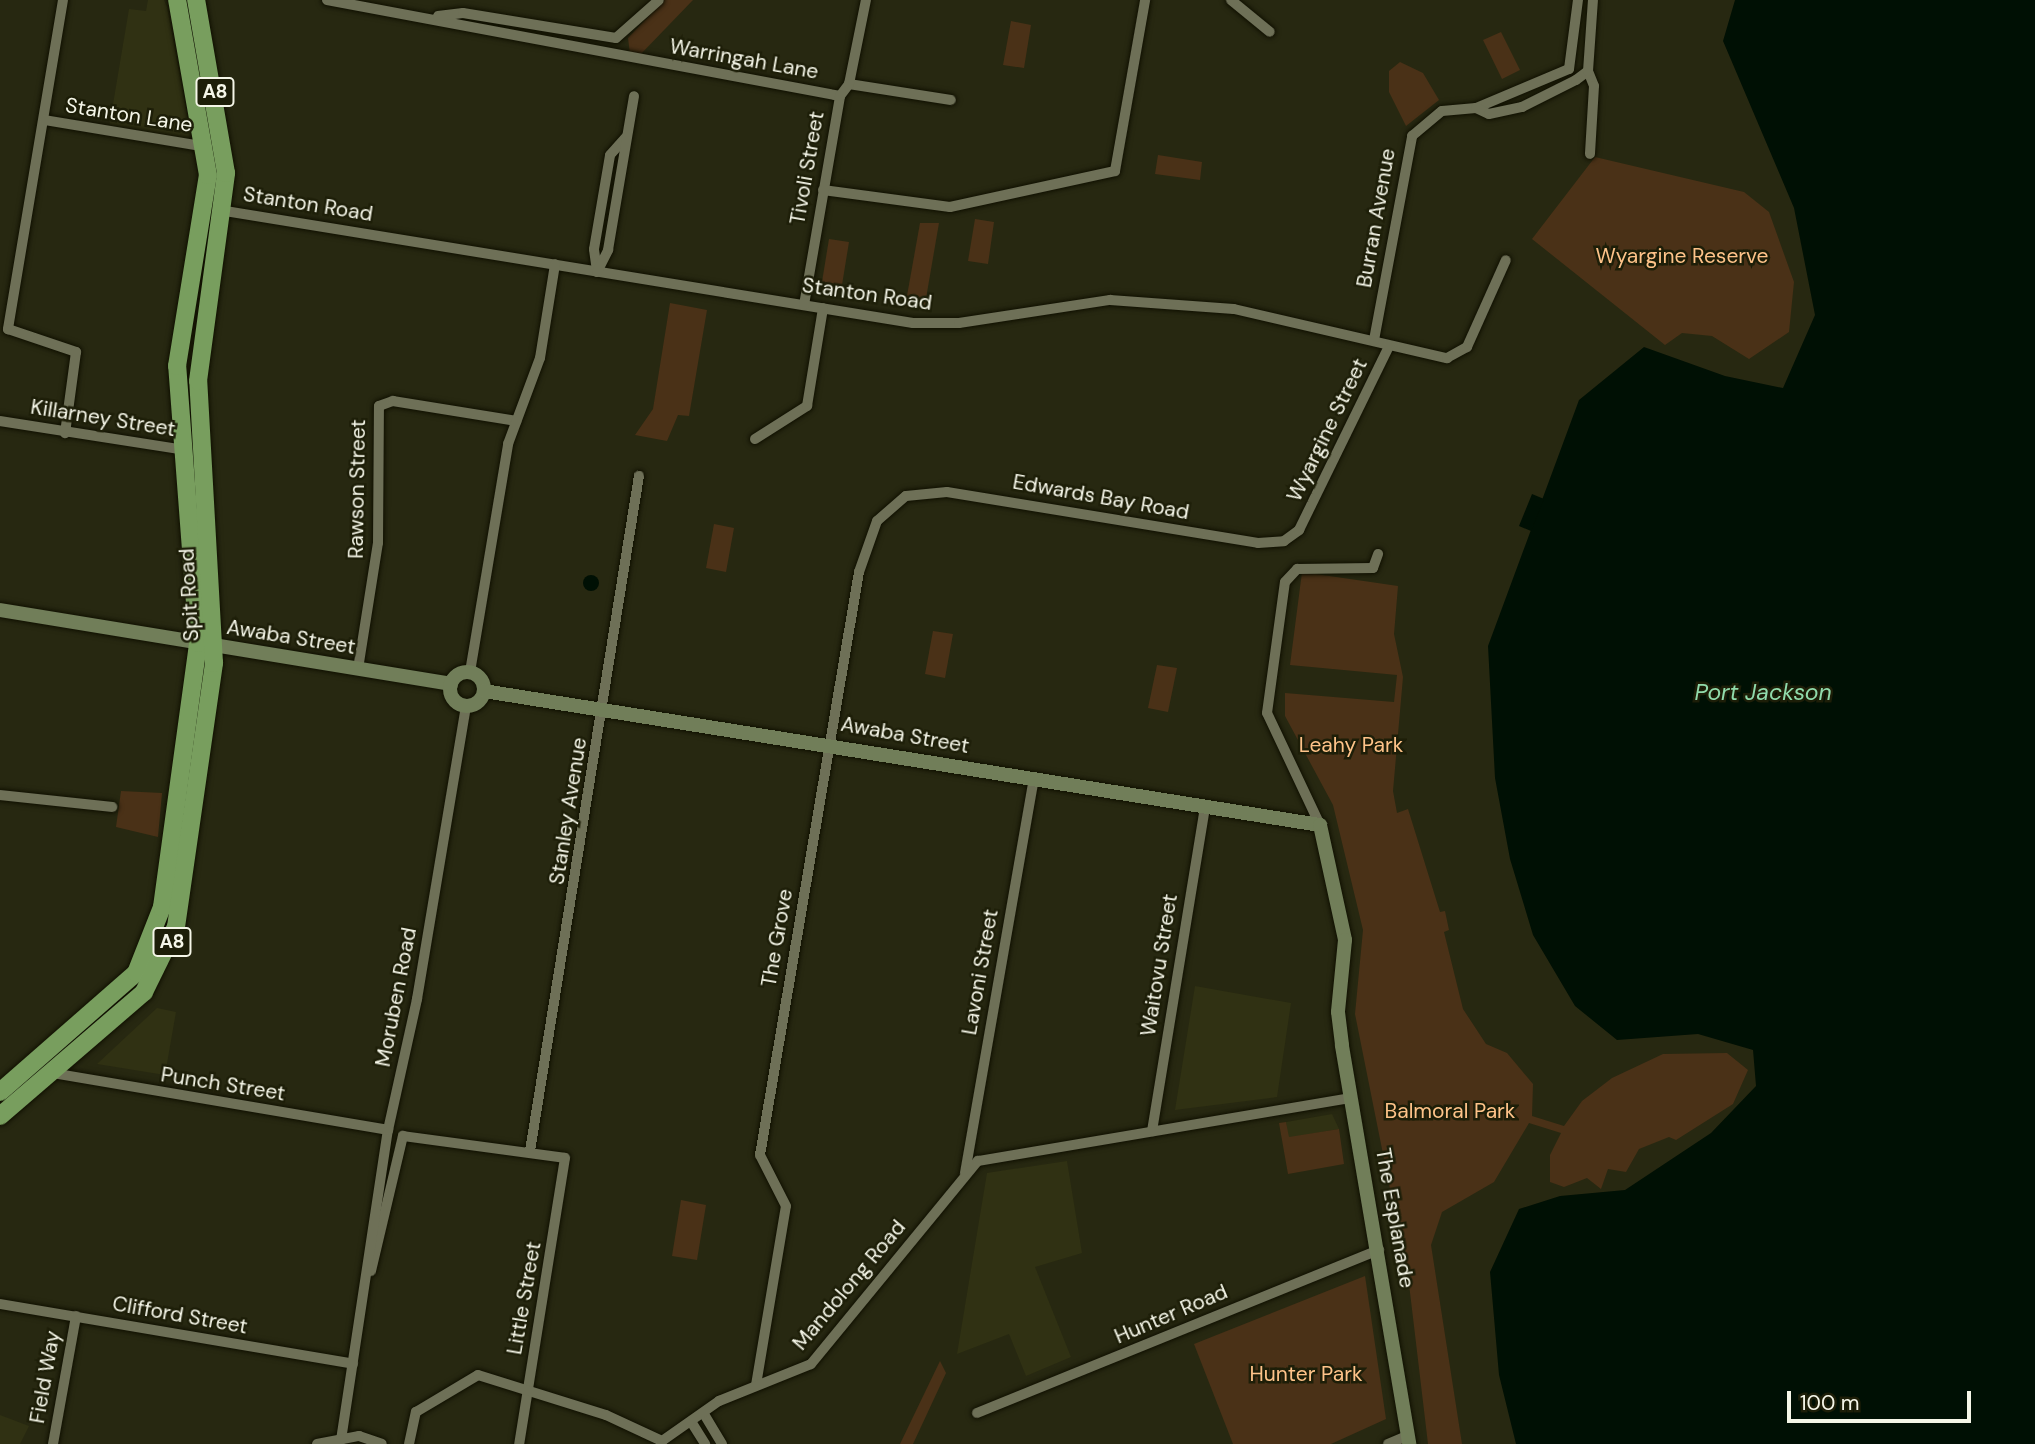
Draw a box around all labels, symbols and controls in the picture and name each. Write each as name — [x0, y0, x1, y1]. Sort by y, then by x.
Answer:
street label: Warringah Lane — [668, 34, 820, 84]
road number: A8 — [194, 76, 236, 108]
street label: Stanton Lane — [64, 93, 194, 137]
street label: Tivoli Street — [785, 109, 829, 227]
street label: Burran Avenue — [1351, 147, 1401, 289]
street label: Stanton Road — [241, 181, 375, 227]
park label: Wyargine Reserve — [1595, 243, 1769, 269]
street label: Stanton Road — [800, 272, 934, 316]
street label: Wyargine Street — [1281, 354, 1373, 506]
street label: Killarney Street — [29, 394, 177, 442]
street label: Rawson Street — [343, 419, 371, 559]
street label: Edwards Bay Road — [1011, 469, 1191, 525]
street label: Spit Road — [174, 548, 204, 642]
street label: Awaba Street — [225, 614, 357, 660]
water label: Port Jackson — [1694, 678, 1832, 706]
street label: Awaba Street — [839, 711, 971, 759]
park label: Leahy Park — [1299, 732, 1403, 758]
street label: Stanley Avenue — [544, 736, 592, 886]
street label: The Grove — [756, 887, 798, 989]
street label: Waitovu Street — [1135, 892, 1183, 1038]
street label: Lavoni Street — [957, 907, 1003, 1037]
street label: Moruben Road — [370, 925, 422, 1069]
road number: A8 — [151, 926, 193, 958]
street label: Punch Street — [159, 1062, 287, 1106]
park label: Balmoral Park — [1385, 1098, 1515, 1124]
street label: The Esplanade — [1370, 1146, 1420, 1290]
street label: Mandolong Road — [787, 1215, 911, 1355]
street label: Little Street — [502, 1240, 546, 1356]
street label: Hunter Road — [1111, 1279, 1231, 1349]
street label: Clifford Street — [110, 1291, 250, 1339]
street label: Field Way — [24, 1329, 66, 1425]
park label: Hunter Park — [1249, 1361, 1363, 1387]
scale bar — [1790, 1378, 1974, 1422]
text: 100 m — [1800, 1389, 1860, 1417]

